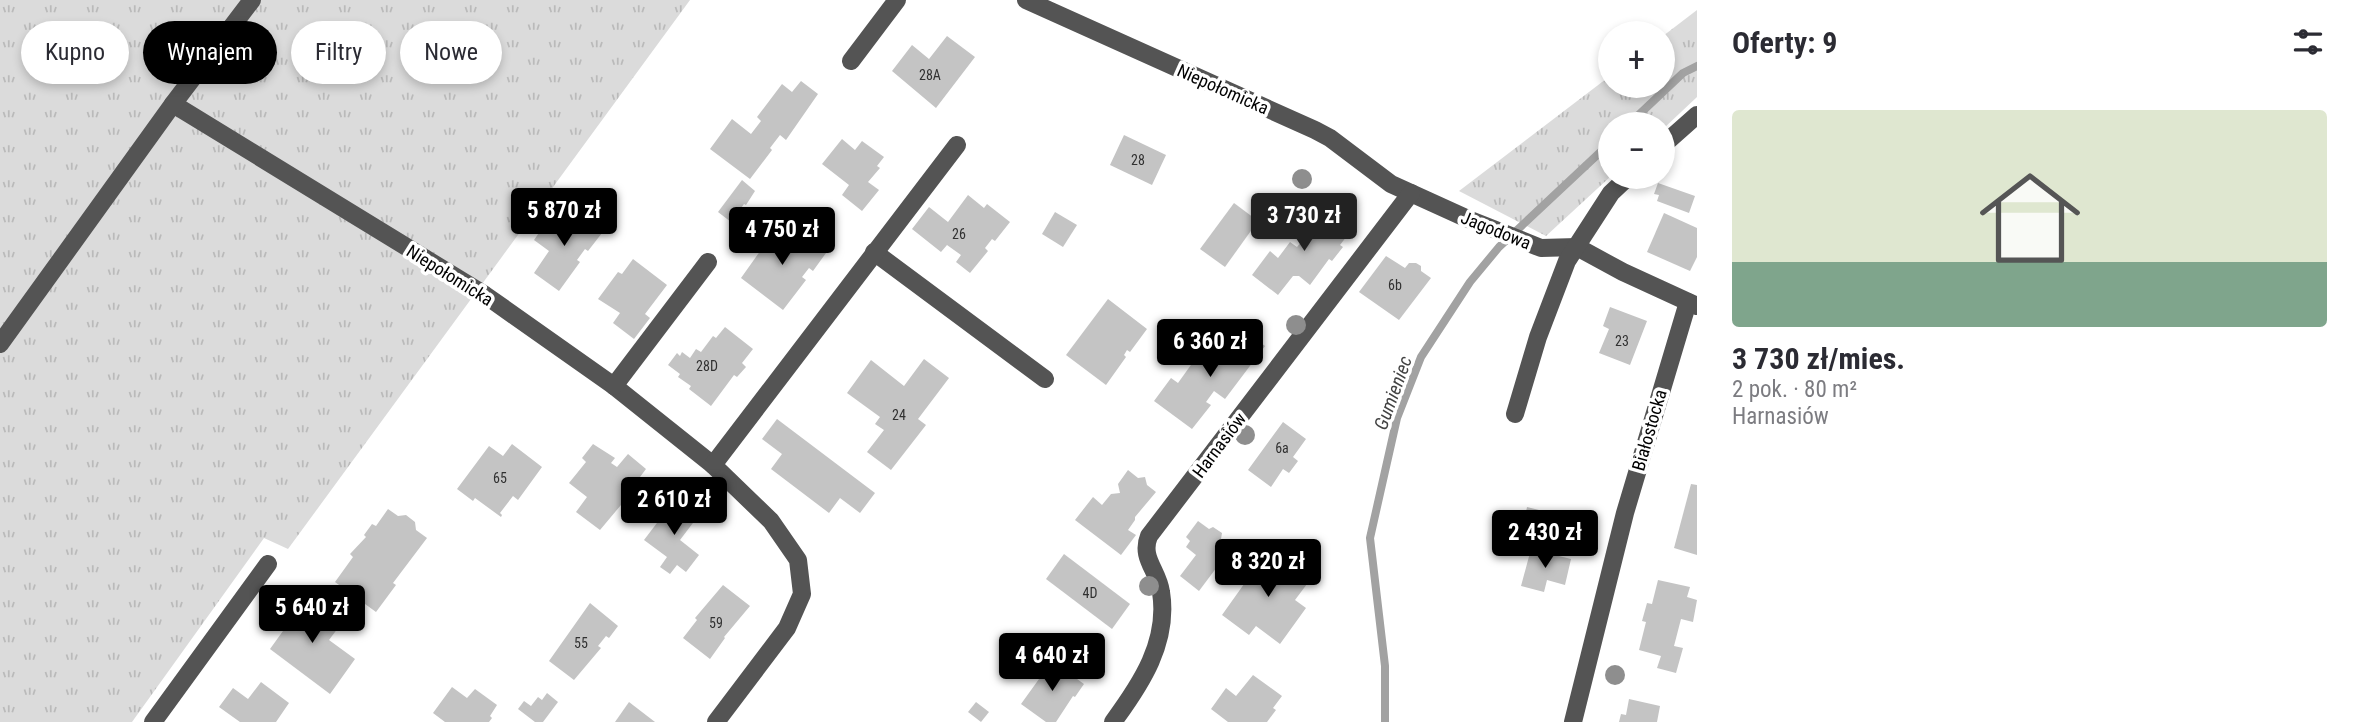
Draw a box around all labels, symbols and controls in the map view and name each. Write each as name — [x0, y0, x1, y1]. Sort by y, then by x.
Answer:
chip: Kupno — [21, 21, 129, 84]
chip: Wynajem — [143, 21, 277, 84]
chip: Filtry — [291, 21, 386, 84]
chip: Nowe — [400, 21, 502, 84]
map controls — [1598, 21, 1675, 189]
button: + — [1598, 21, 1675, 98]
icon: filters — [2289, 23, 2327, 61]
text: Oferty: 9 — [1732, 25, 1837, 60]
street label: Niepołomicka — [1174, 59, 1272, 119]
house number: 28A — [919, 67, 941, 83]
button: − — [1598, 112, 1675, 189]
house number: 28 — [1131, 152, 1145, 168]
icon: home — [1967, 155, 2093, 281]
pin: 5 870 zł — [492, 188, 636, 248]
pin: 3 730 zł — [1232, 194, 1376, 253]
text: 5 870 zł — [527, 197, 601, 224]
text: 3 730 zł — [1267, 202, 1341, 229]
street label: Jagodowa — [1458, 206, 1534, 254]
pin: 4 750 zł — [710, 208, 854, 267]
text: 4 750 zł — [745, 216, 819, 243]
house number: 26 — [952, 226, 966, 242]
street label: Niepołomicka — [403, 240, 497, 310]
house number: 6b — [1388, 277, 1402, 293]
pin: 6 360 zł — [1138, 320, 1282, 379]
text: 6 360 zł — [1173, 328, 1247, 355]
house number: 23 — [1615, 333, 1629, 349]
text: 3 730 zł/mies. — [1732, 341, 1905, 376]
water label: Gumieniec — [1369, 353, 1417, 433]
house number: 28D — [696, 358, 718, 374]
text: 2 pok. · 80 m² — [1732, 376, 1857, 403]
street label: Białostocka — [1627, 387, 1671, 473]
text: Harnasiów — [1732, 403, 1829, 430]
house number: 24 — [892, 407, 906, 423]
street label: Harnasiów — [1188, 408, 1250, 482]
house number: 6a — [1275, 440, 1289, 456]
house number: 65 — [493, 470, 507, 486]
pin: 2 610 zł — [602, 477, 746, 537]
text: 2 610 zł — [637, 486, 711, 513]
pin: 2 430 zł — [1473, 510, 1617, 570]
text: 2 430 zł — [1508, 519, 1582, 546]
pin: 8 320 zł — [1196, 540, 1340, 599]
text: 8 320 zł — [1231, 548, 1305, 575]
house number: 4D — [1083, 585, 1097, 601]
pin: 5 640 zł — [240, 586, 384, 645]
text: 5 640 zł — [275, 594, 349, 621]
house number: 59 — [709, 615, 723, 631]
pin: 4 640 zł — [980, 634, 1124, 693]
house number: 55 — [574, 635, 588, 651]
text: 4 640 zł — [1015, 642, 1089, 669]

